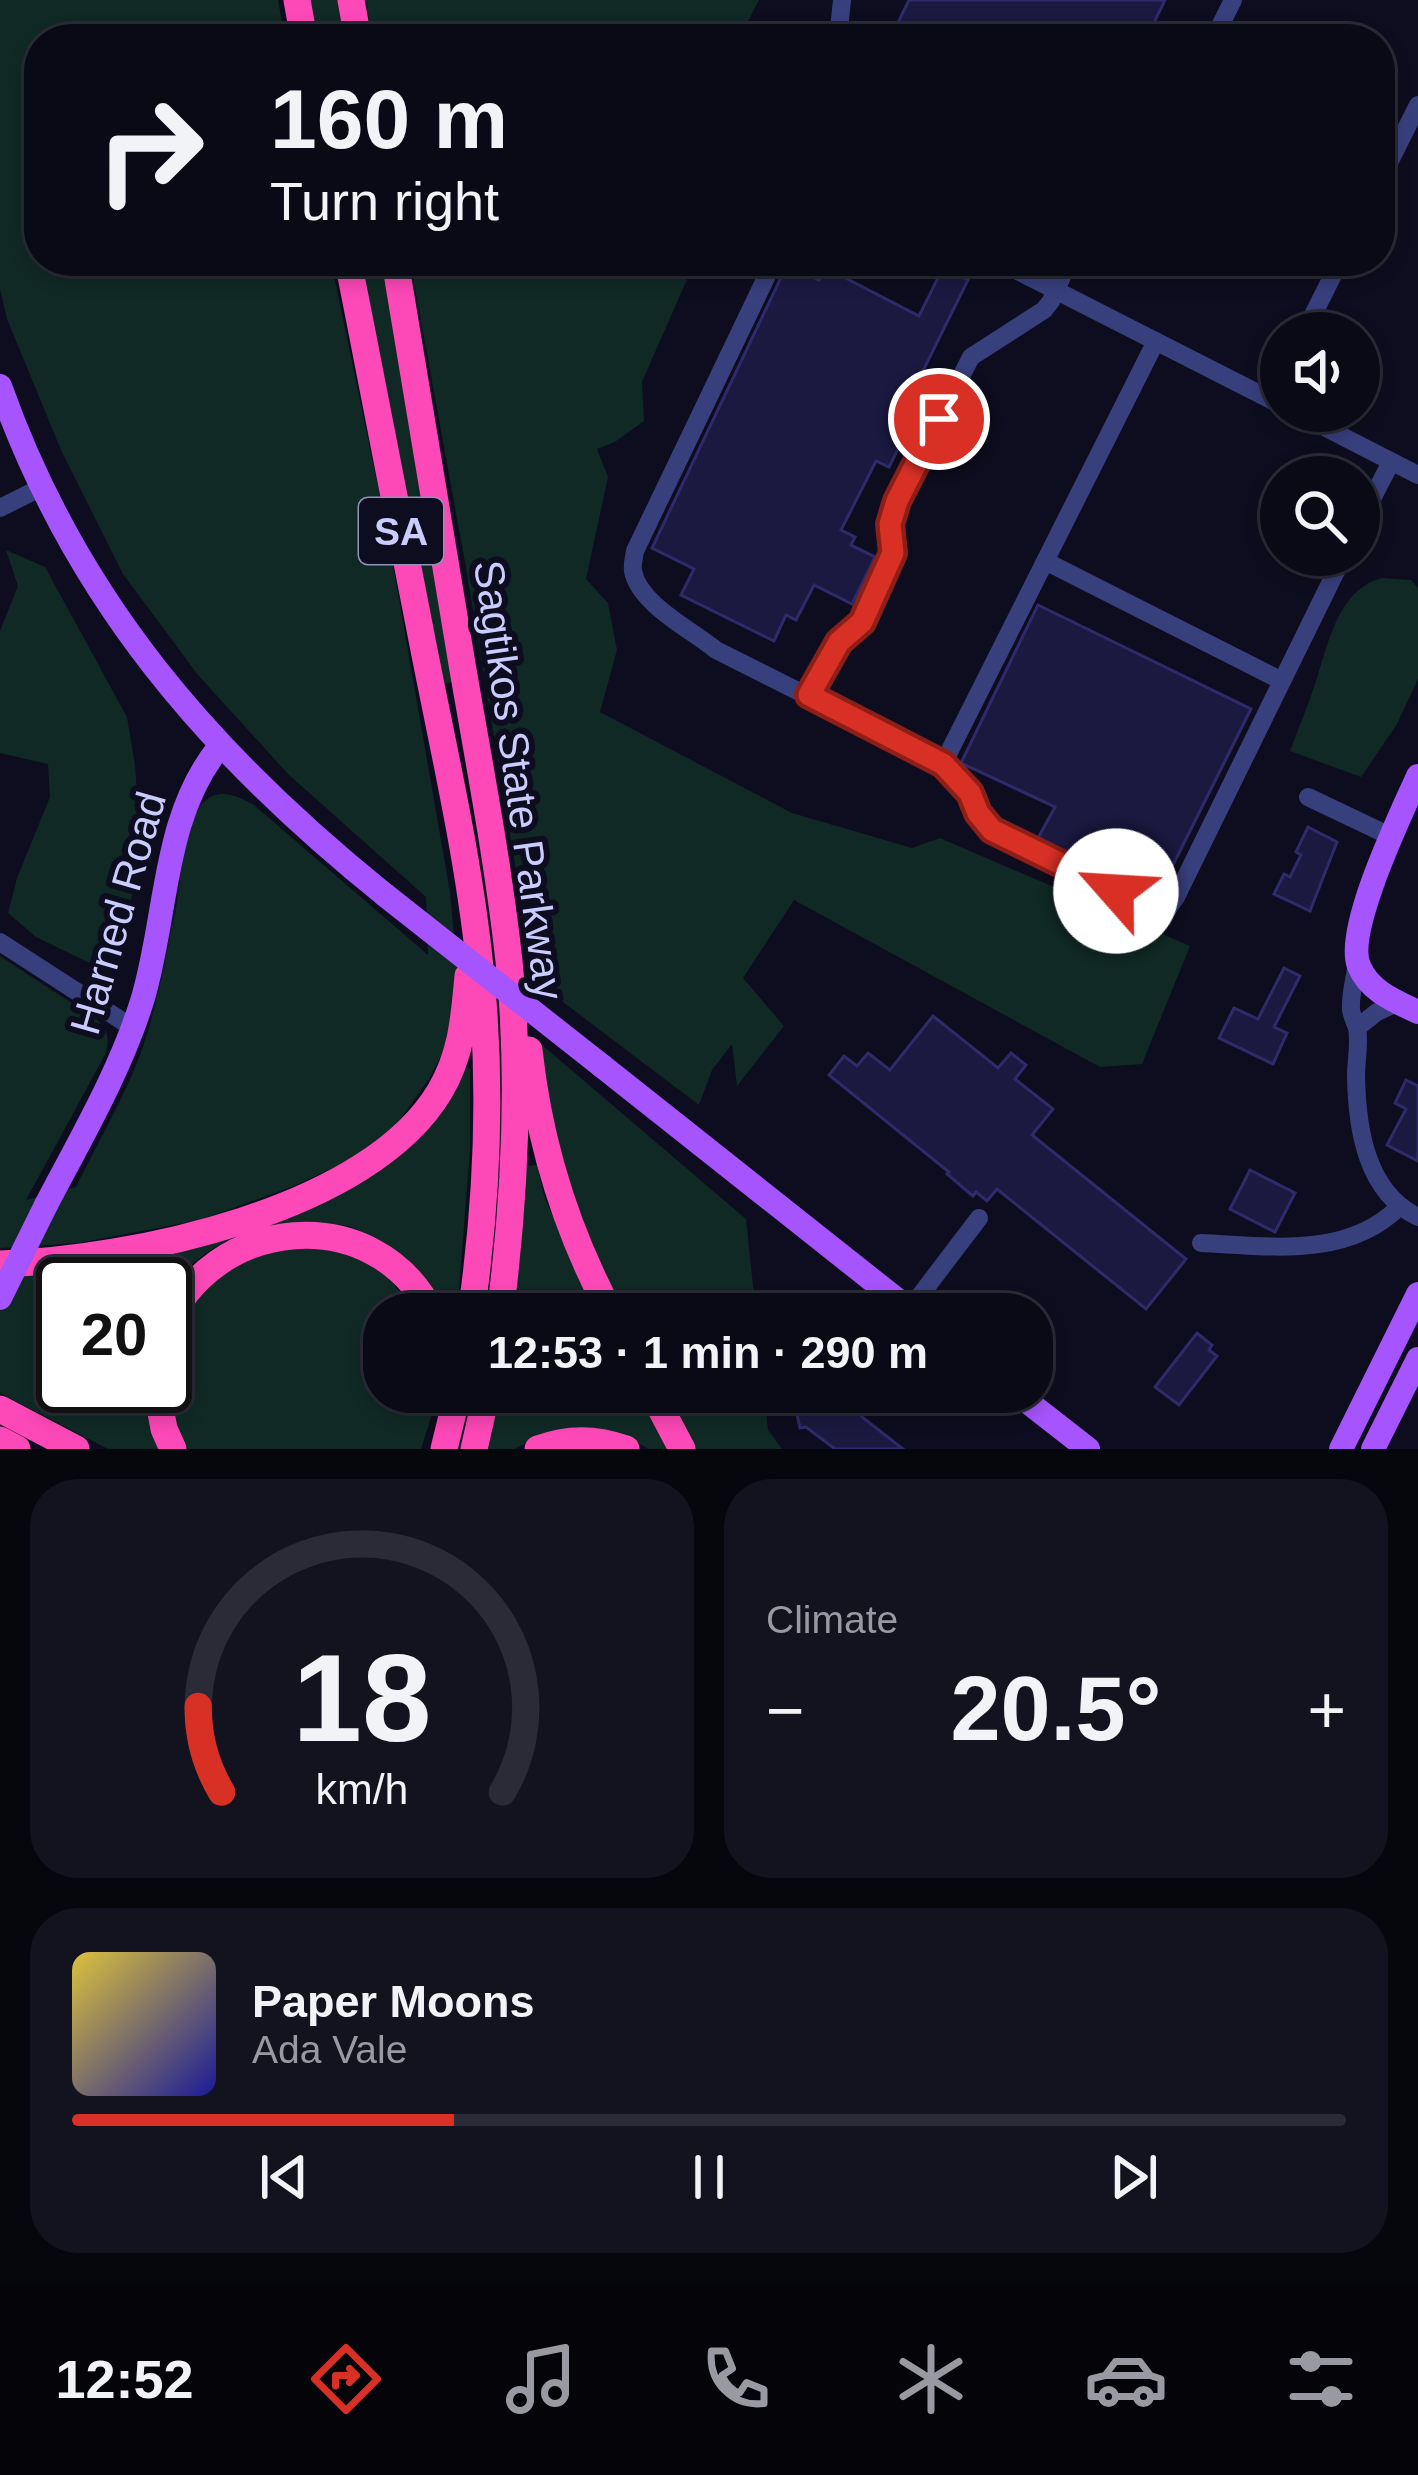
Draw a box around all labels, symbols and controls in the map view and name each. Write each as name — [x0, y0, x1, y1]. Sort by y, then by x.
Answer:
icon: right — [72, 72, 228, 228]
text: 160 m — [270, 72, 508, 166]
text: Turn right — [270, 171, 499, 231]
map controls — [1260, 312, 1380, 576]
button: sound — [1260, 312, 1380, 432]
pin — [888, 368, 990, 470]
icon: arrive — [906, 386, 972, 452]
button: search — [1260, 456, 1380, 576]
road number: SA — [359, 498, 443, 564]
street label: Sagtikos State Parkway — [465, 557, 573, 1003]
street label: Harned Road — [61, 786, 175, 1040]
position arrow — [1053, 828, 1179, 954]
speed limit sign: 20 — [36, 1257, 192, 1413]
text: 12:53 · 1 min · 290 m — [488, 1327, 928, 1378]
text: Climate — [766, 1598, 898, 1641]
text: 18 — [293, 1628, 431, 1767]
text: 20.5° — [950, 1659, 1162, 1759]
text: − — [766, 1673, 805, 1747]
text: + — [1307, 1673, 1346, 1747]
text: km/h — [316, 1764, 408, 1812]
text: Paper Moons — [252, 1976, 535, 2027]
text: Ada Vale — [252, 2028, 407, 2071]
icon: previous — [251, 2144, 317, 2210]
icon: pause — [676, 2144, 742, 2210]
icon: next — [1101, 2144, 1167, 2210]
icon: directions — [304, 2337, 388, 2421]
icon: music — [499, 2337, 583, 2421]
icon: phone — [694, 2337, 778, 2421]
icon: climate — [889, 2337, 973, 2421]
icon: car — [1084, 2337, 1168, 2421]
icon: filters — [1279, 2337, 1363, 2421]
text: 12:52 — [55, 2349, 194, 2409]

